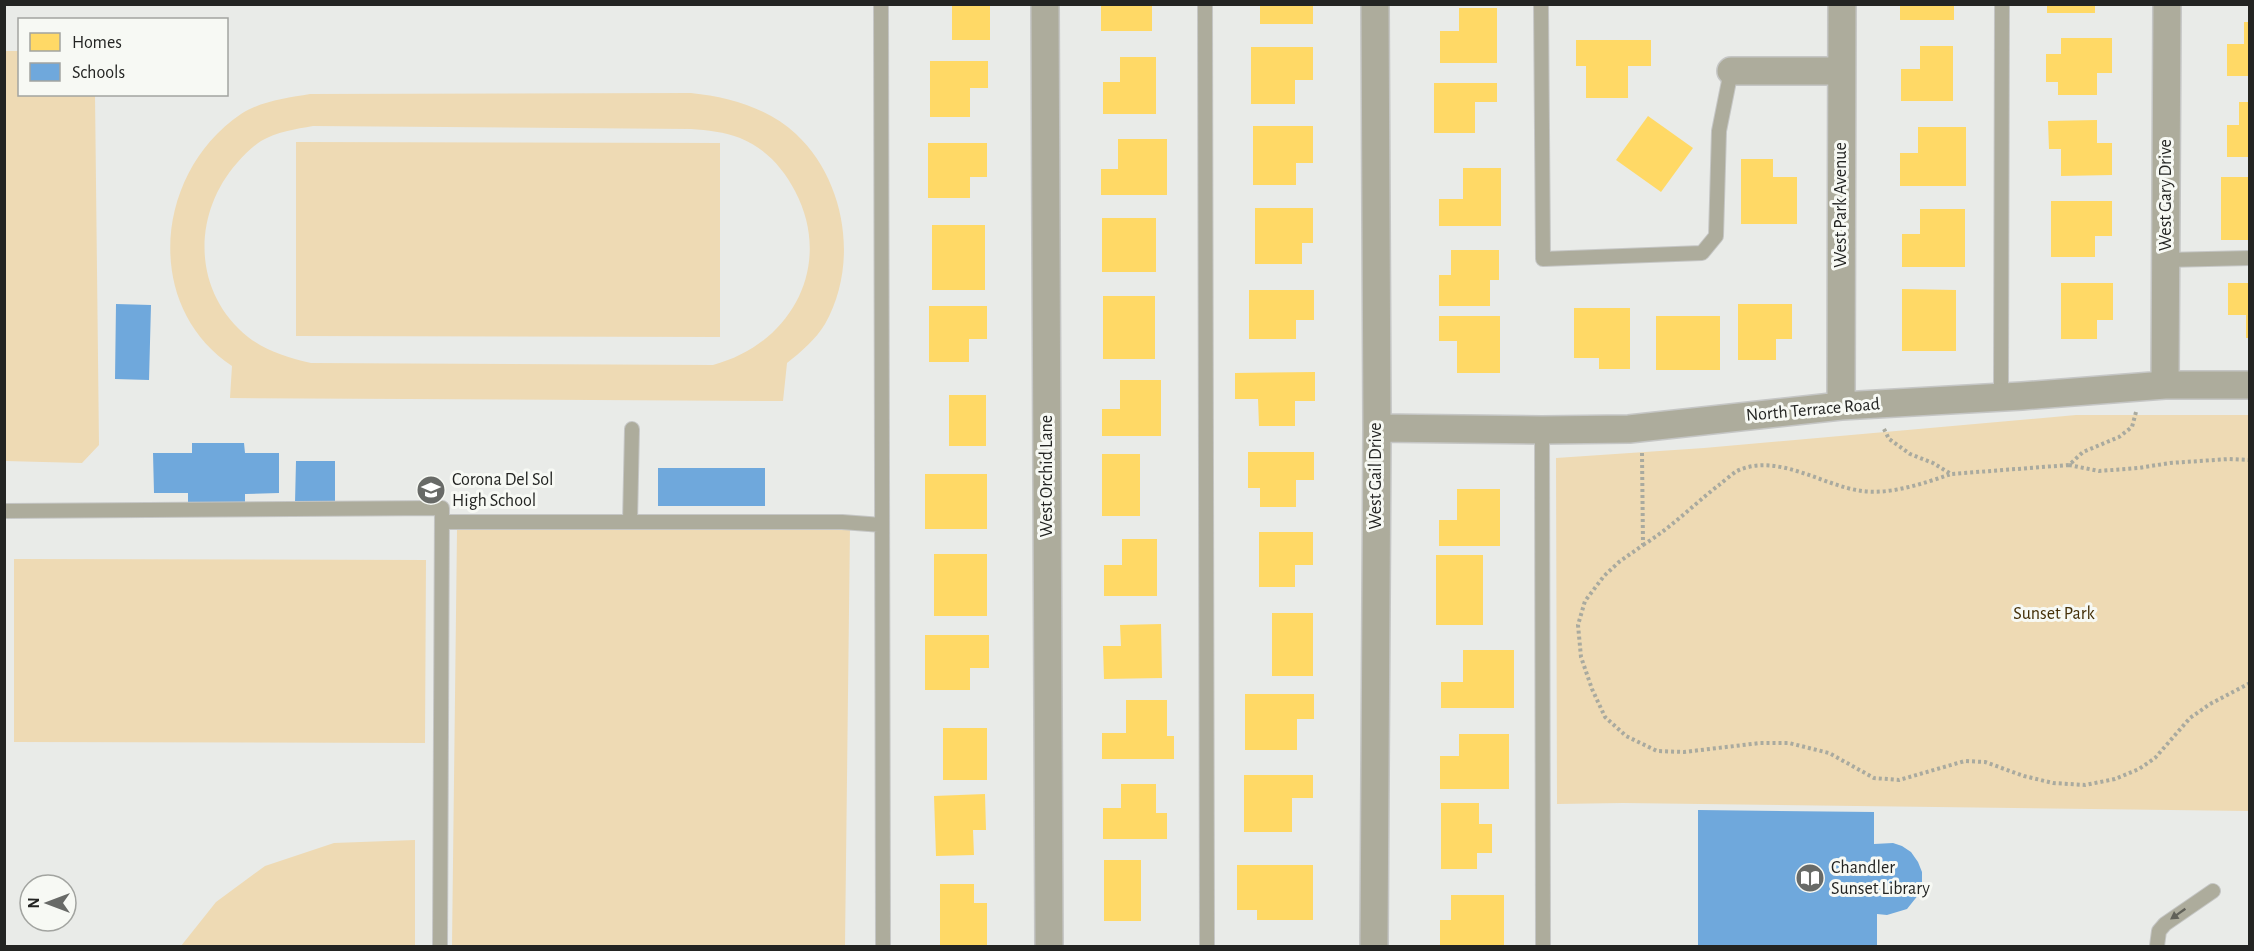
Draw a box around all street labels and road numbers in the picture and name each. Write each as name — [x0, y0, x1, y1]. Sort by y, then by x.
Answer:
street label: West Gary Drive — [2157, 139, 2175, 251]
street label: West Park Avenue — [1832, 142, 1850, 268]
street label: North Terrace Road — [1745, 395, 1881, 425]
street label: West Orchid Lane — [1038, 415, 1056, 537]
street label: West Gail Drive — [1367, 422, 1385, 530]

